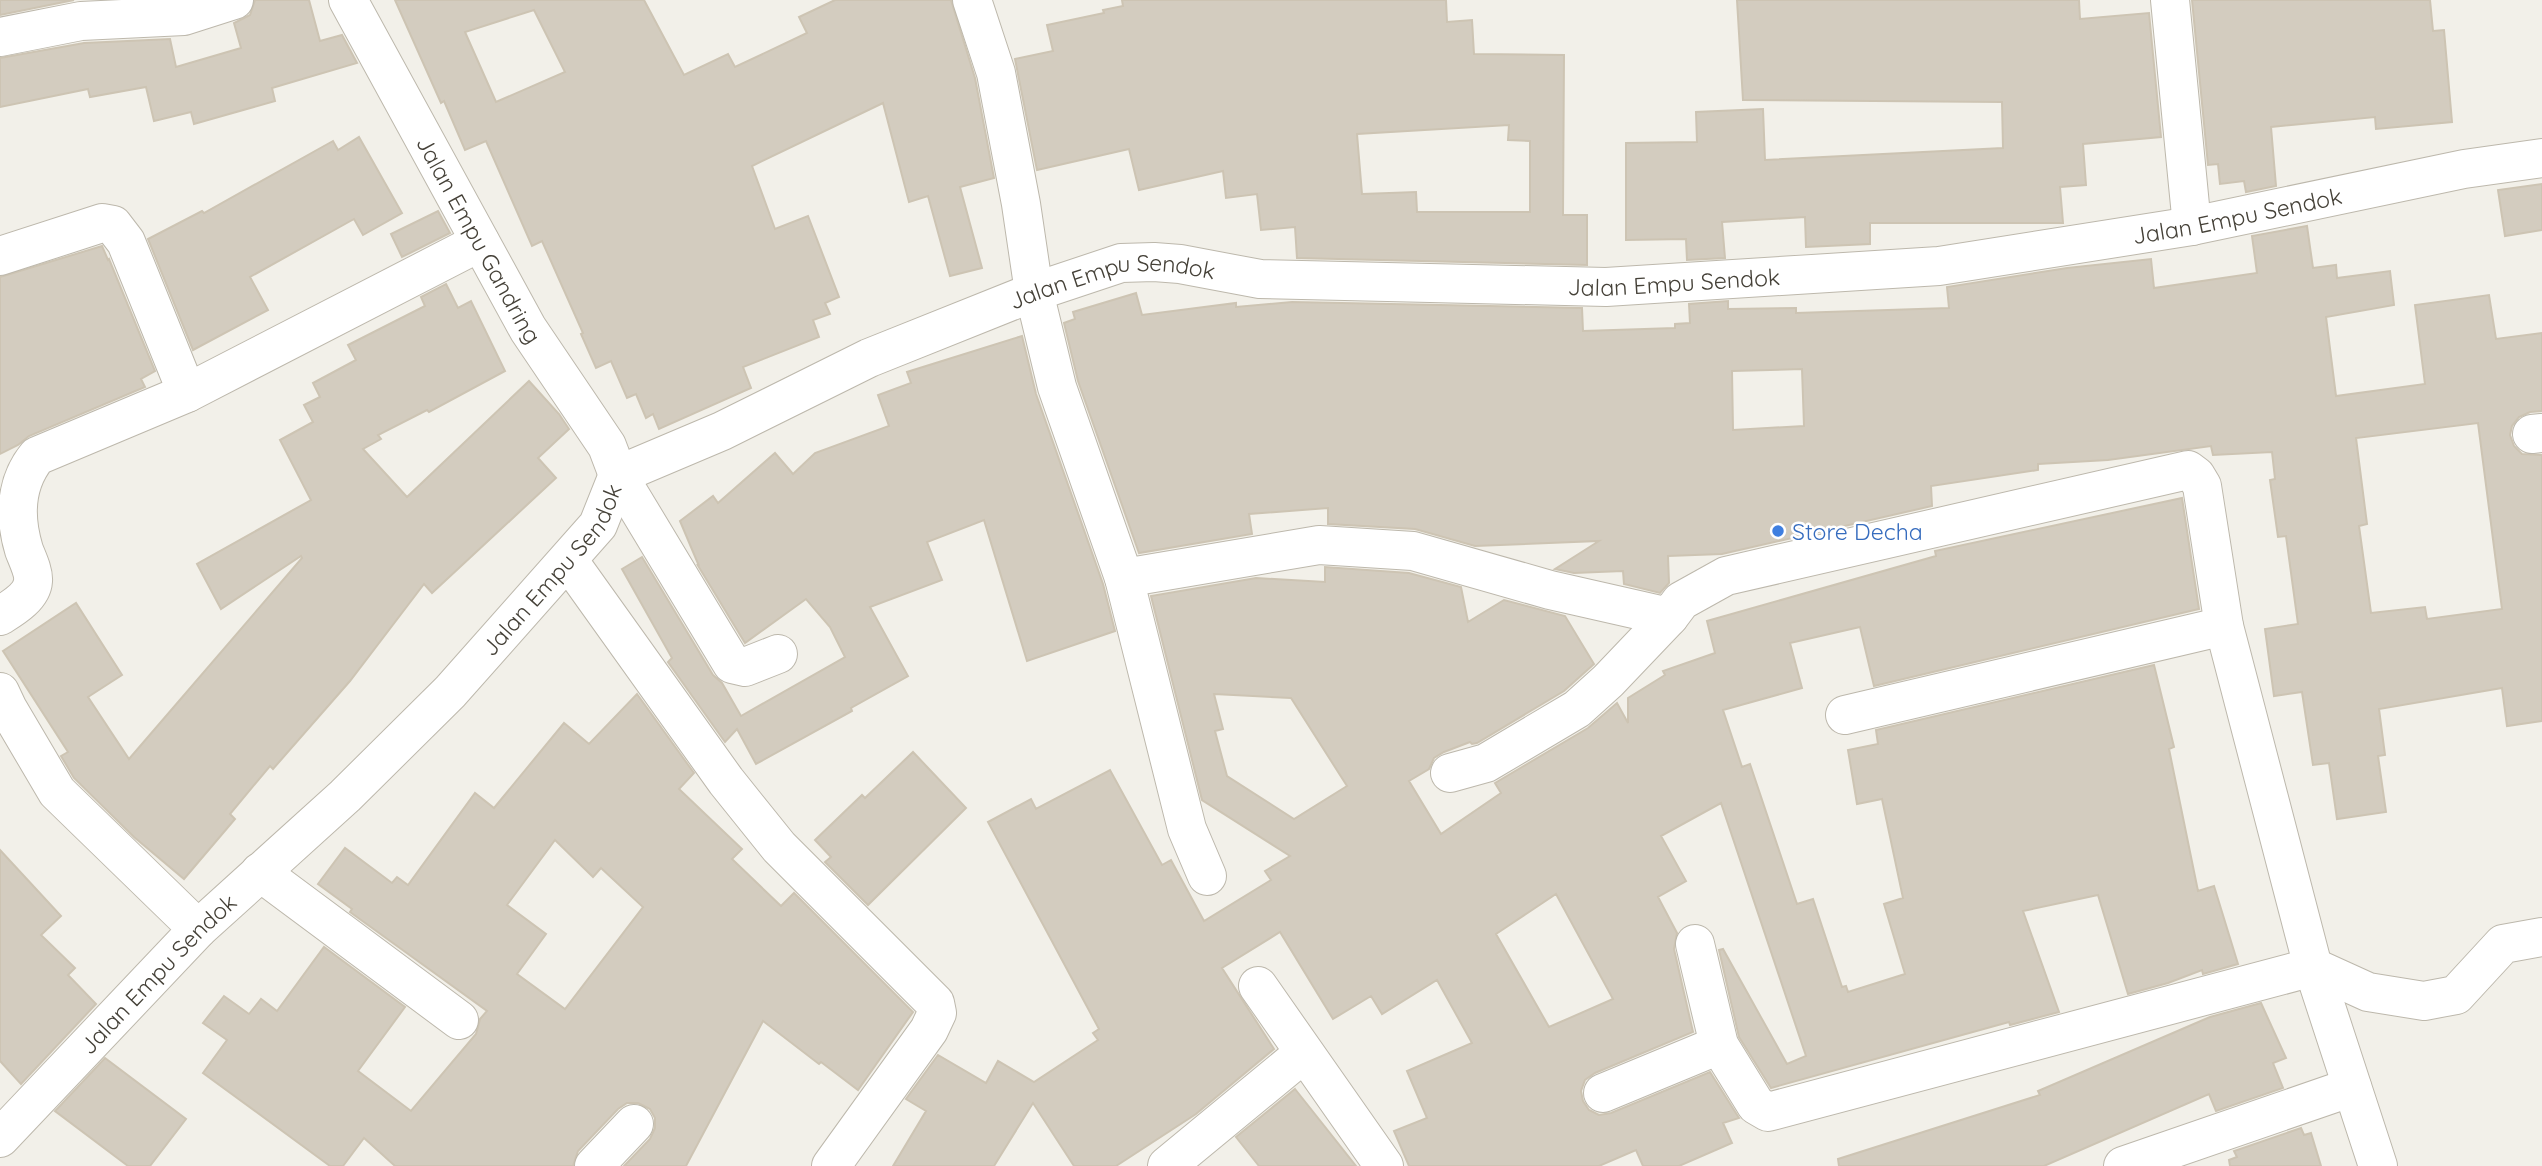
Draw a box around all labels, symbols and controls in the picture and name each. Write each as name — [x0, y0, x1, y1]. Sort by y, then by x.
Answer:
street label: Jalan Empu Gandring — [411, 131, 548, 349]
street label: Jalan Empu Sendok — [2130, 181, 2344, 250]
street label: Jalan Empu Sendok — [1004, 247, 1218, 315]
street label: Jalan Empu Sendok — [1567, 262, 1781, 302]
street label: Jalan Empu Sendok — [475, 479, 628, 661]
place label: Store Decha — [1792, 517, 1923, 546]
marker: Store Decha — [1770, 523, 1786, 539]
street label: Jalan Empu Sendok — [73, 887, 242, 1060]

